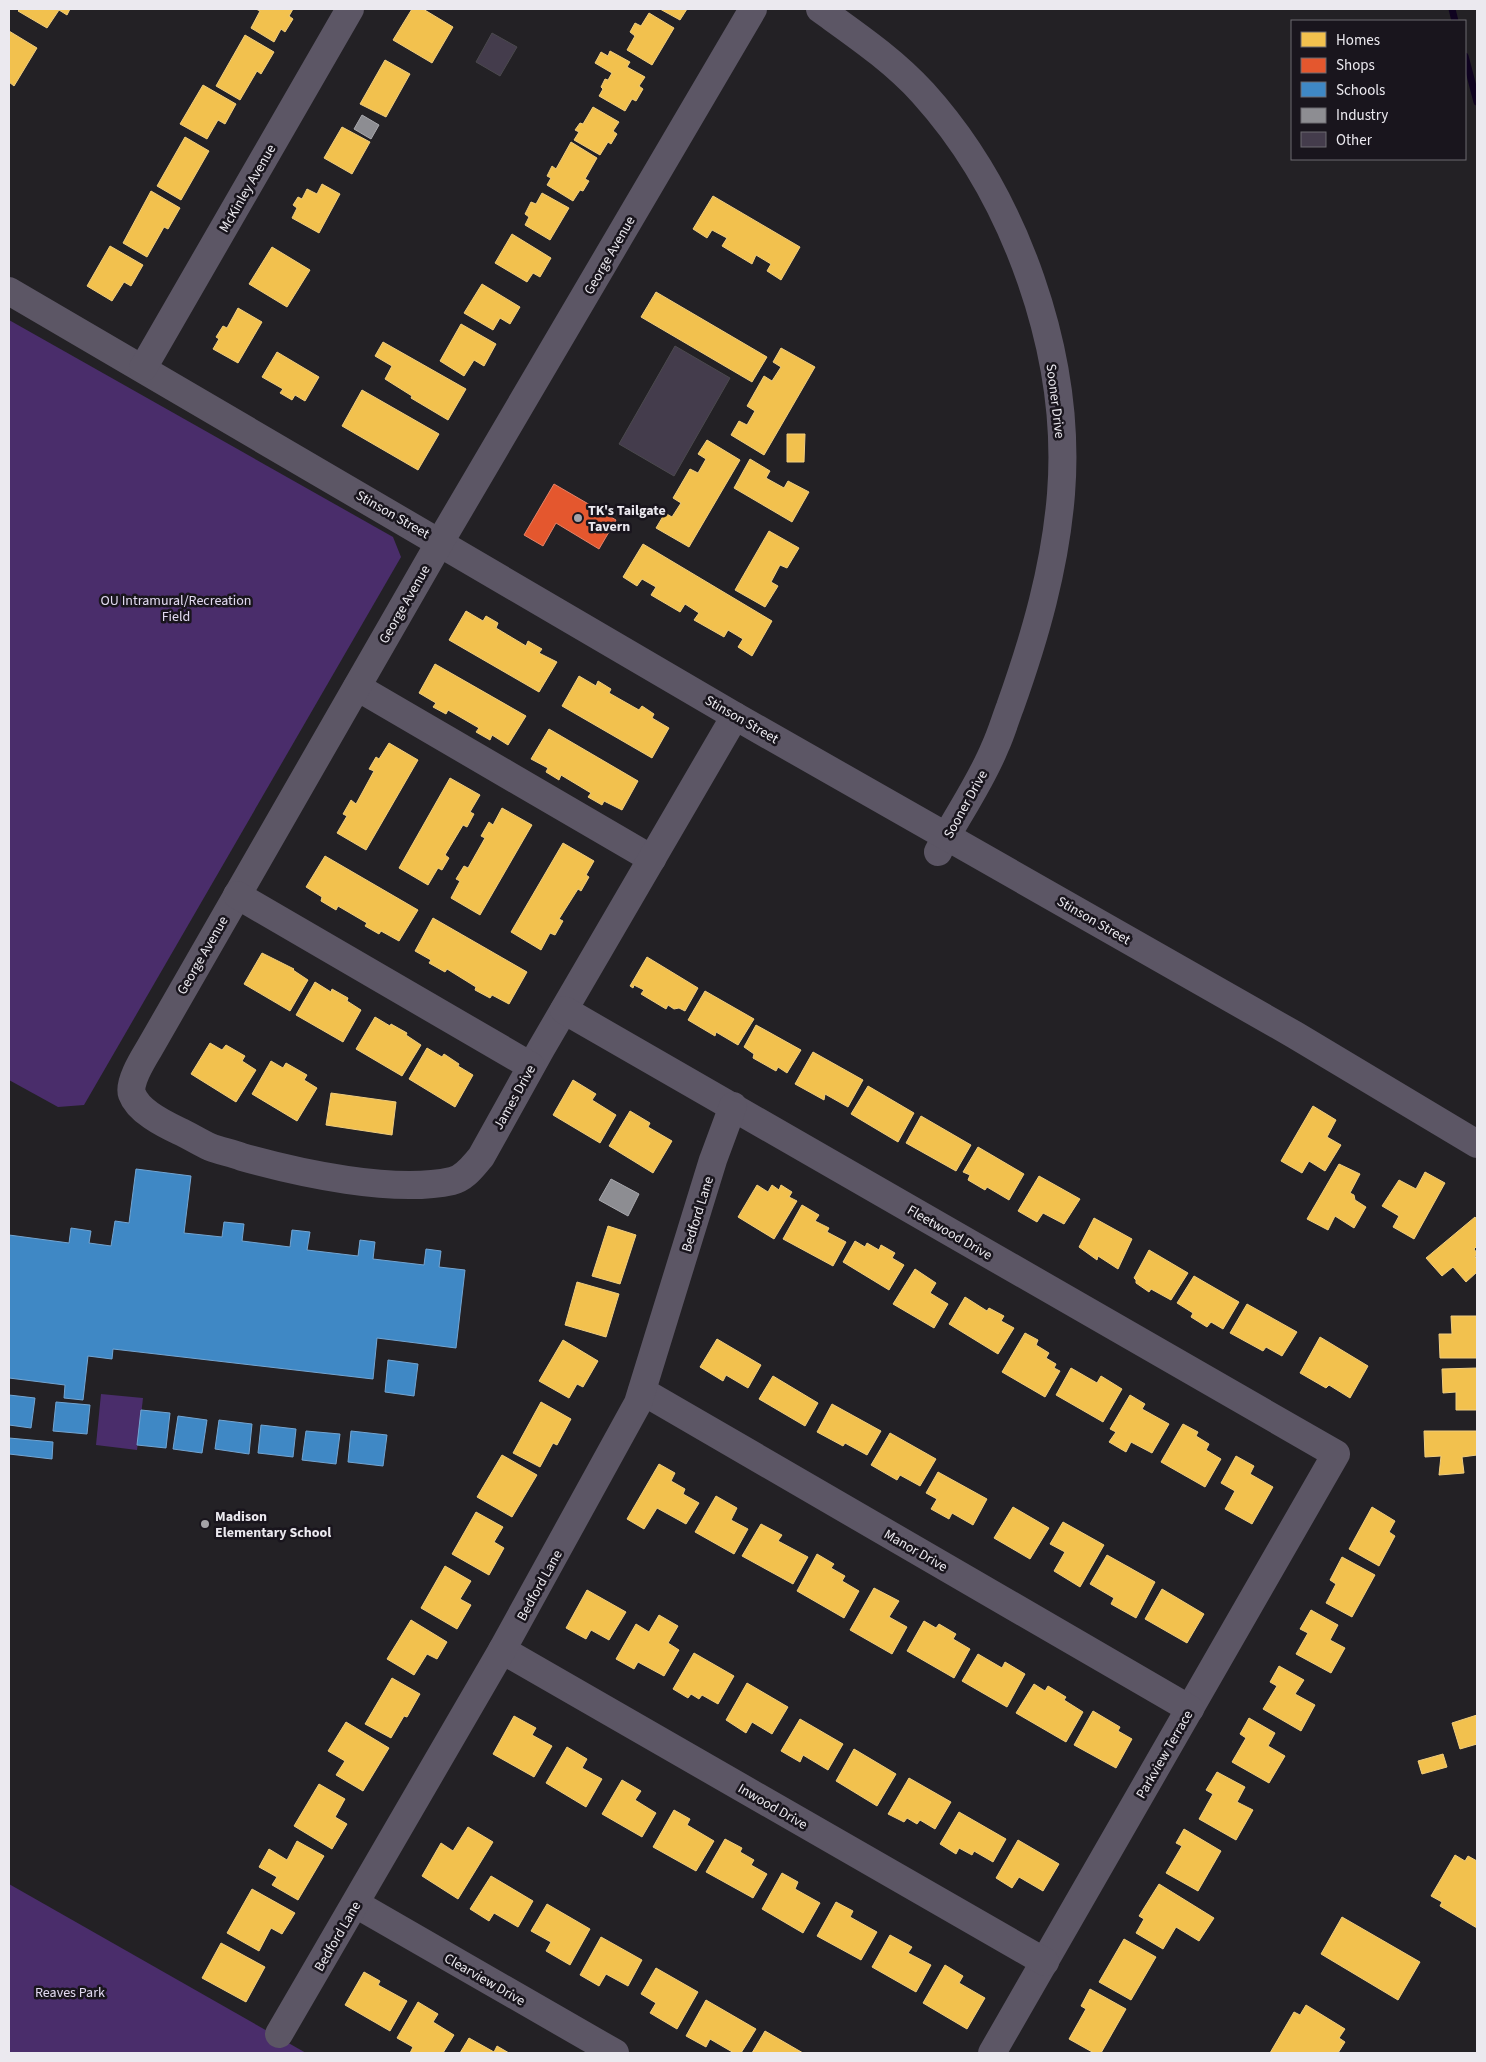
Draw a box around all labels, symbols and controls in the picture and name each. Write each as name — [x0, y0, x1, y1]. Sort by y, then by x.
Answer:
legend — [1291, 20, 1466, 160]
text: Homes — [1336, 30, 1380, 51]
text: Shops — [1336, 55, 1375, 76]
text: Schools — [1336, 80, 1385, 101]
text: Industry — [1336, 105, 1388, 126]
text: Other — [1336, 130, 1373, 151]
street label: McKinley Avenue — [214, 141, 281, 236]
street label: George Avenue — [579, 213, 640, 298]
street label: Sooner Drive — [1040, 363, 1070, 440]
street label: Stinson Street — [352, 486, 433, 544]
place label: TK's Tailgate Tavern — [588, 501, 666, 537]
marker: TK's Tailgate Tavern — [572, 512, 584, 524]
street label: George Avenue — [374, 562, 435, 647]
park label: OU Intramural/Recreation Field — [101, 591, 251, 627]
street label: Stinson Street — [701, 691, 782, 749]
street label: Sooner Drive — [939, 767, 993, 842]
street label: Stinson Street — [1053, 892, 1134, 950]
street label: George Avenue — [172, 913, 233, 998]
street label: James Drive — [489, 1061, 541, 1134]
street label: Bedford Lane — [677, 1174, 719, 1255]
street label: Fleetwood Drive — [903, 1200, 996, 1265]
place label: Madison Elementary School — [215, 1507, 331, 1543]
marker: Madison Elementary School — [199, 1518, 211, 1530]
street label: Manor Drive — [880, 1525, 951, 1577]
street label: Bedford Lane — [512, 1546, 568, 1625]
street label: Parkview Terrace — [1131, 1707, 1198, 1802]
street label: Inwood Drive — [734, 1779, 811, 1835]
street label: Bedford Lane — [310, 1898, 366, 1975]
street label: Clearview Drive — [440, 1949, 529, 2011]
park label: Reaves Park — [35, 1983, 105, 2003]

